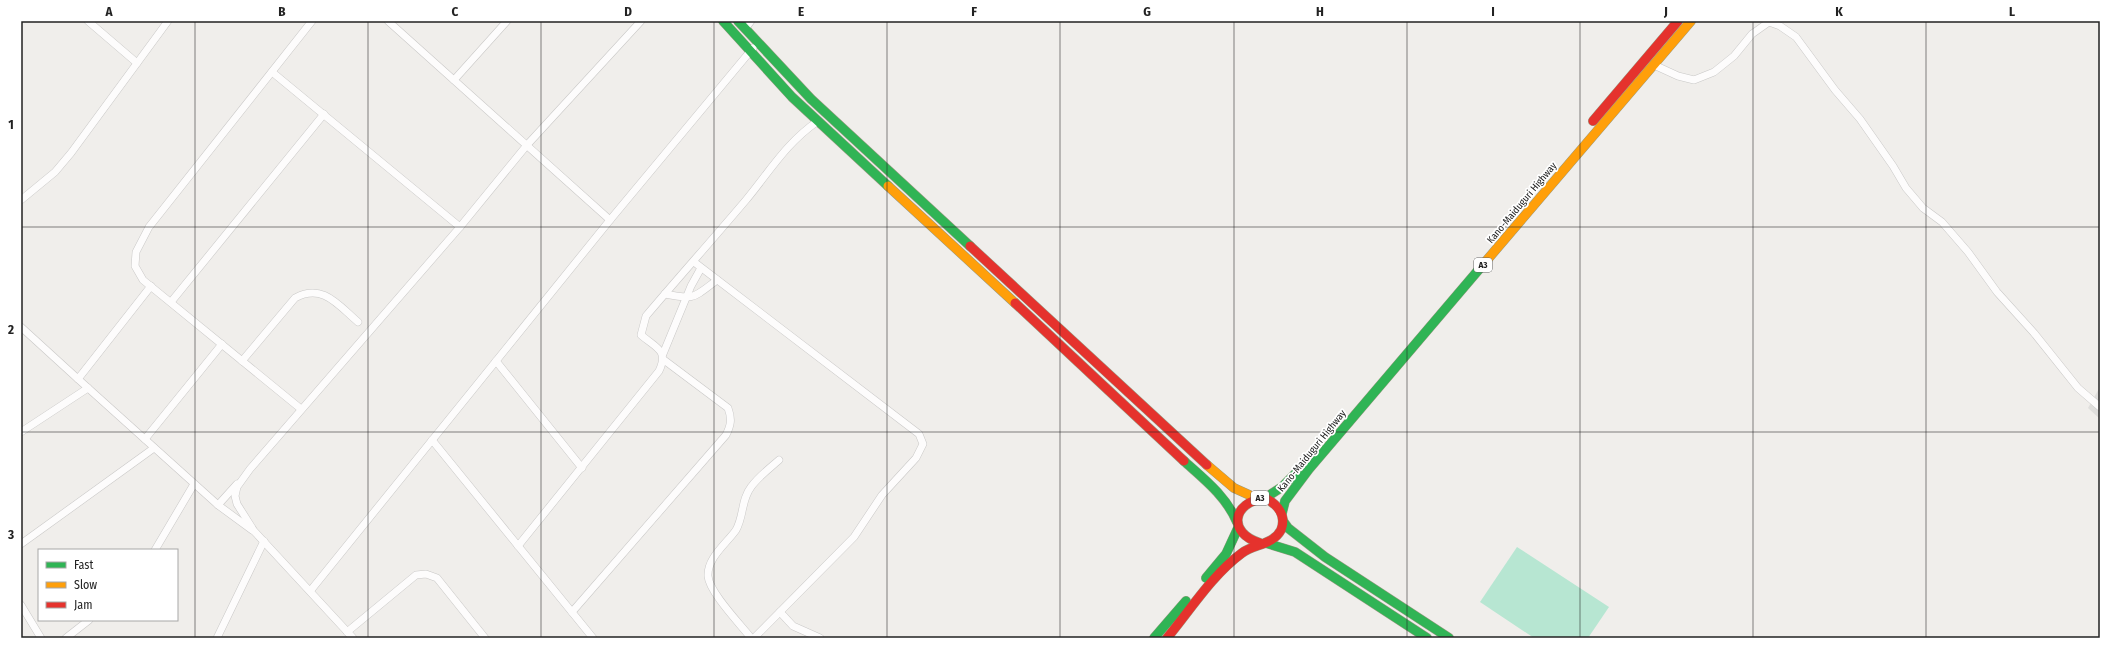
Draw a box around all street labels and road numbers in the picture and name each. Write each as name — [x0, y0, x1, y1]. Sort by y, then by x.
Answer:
street label: Kano-Maiduguri Highway — [1485, 160, 1560, 246]
road number: A3 — [1474, 258, 1492, 272]
street label: Kano-Maiduguri Highway — [1275, 407, 1349, 494]
road number: A3 — [1251, 491, 1269, 505]

